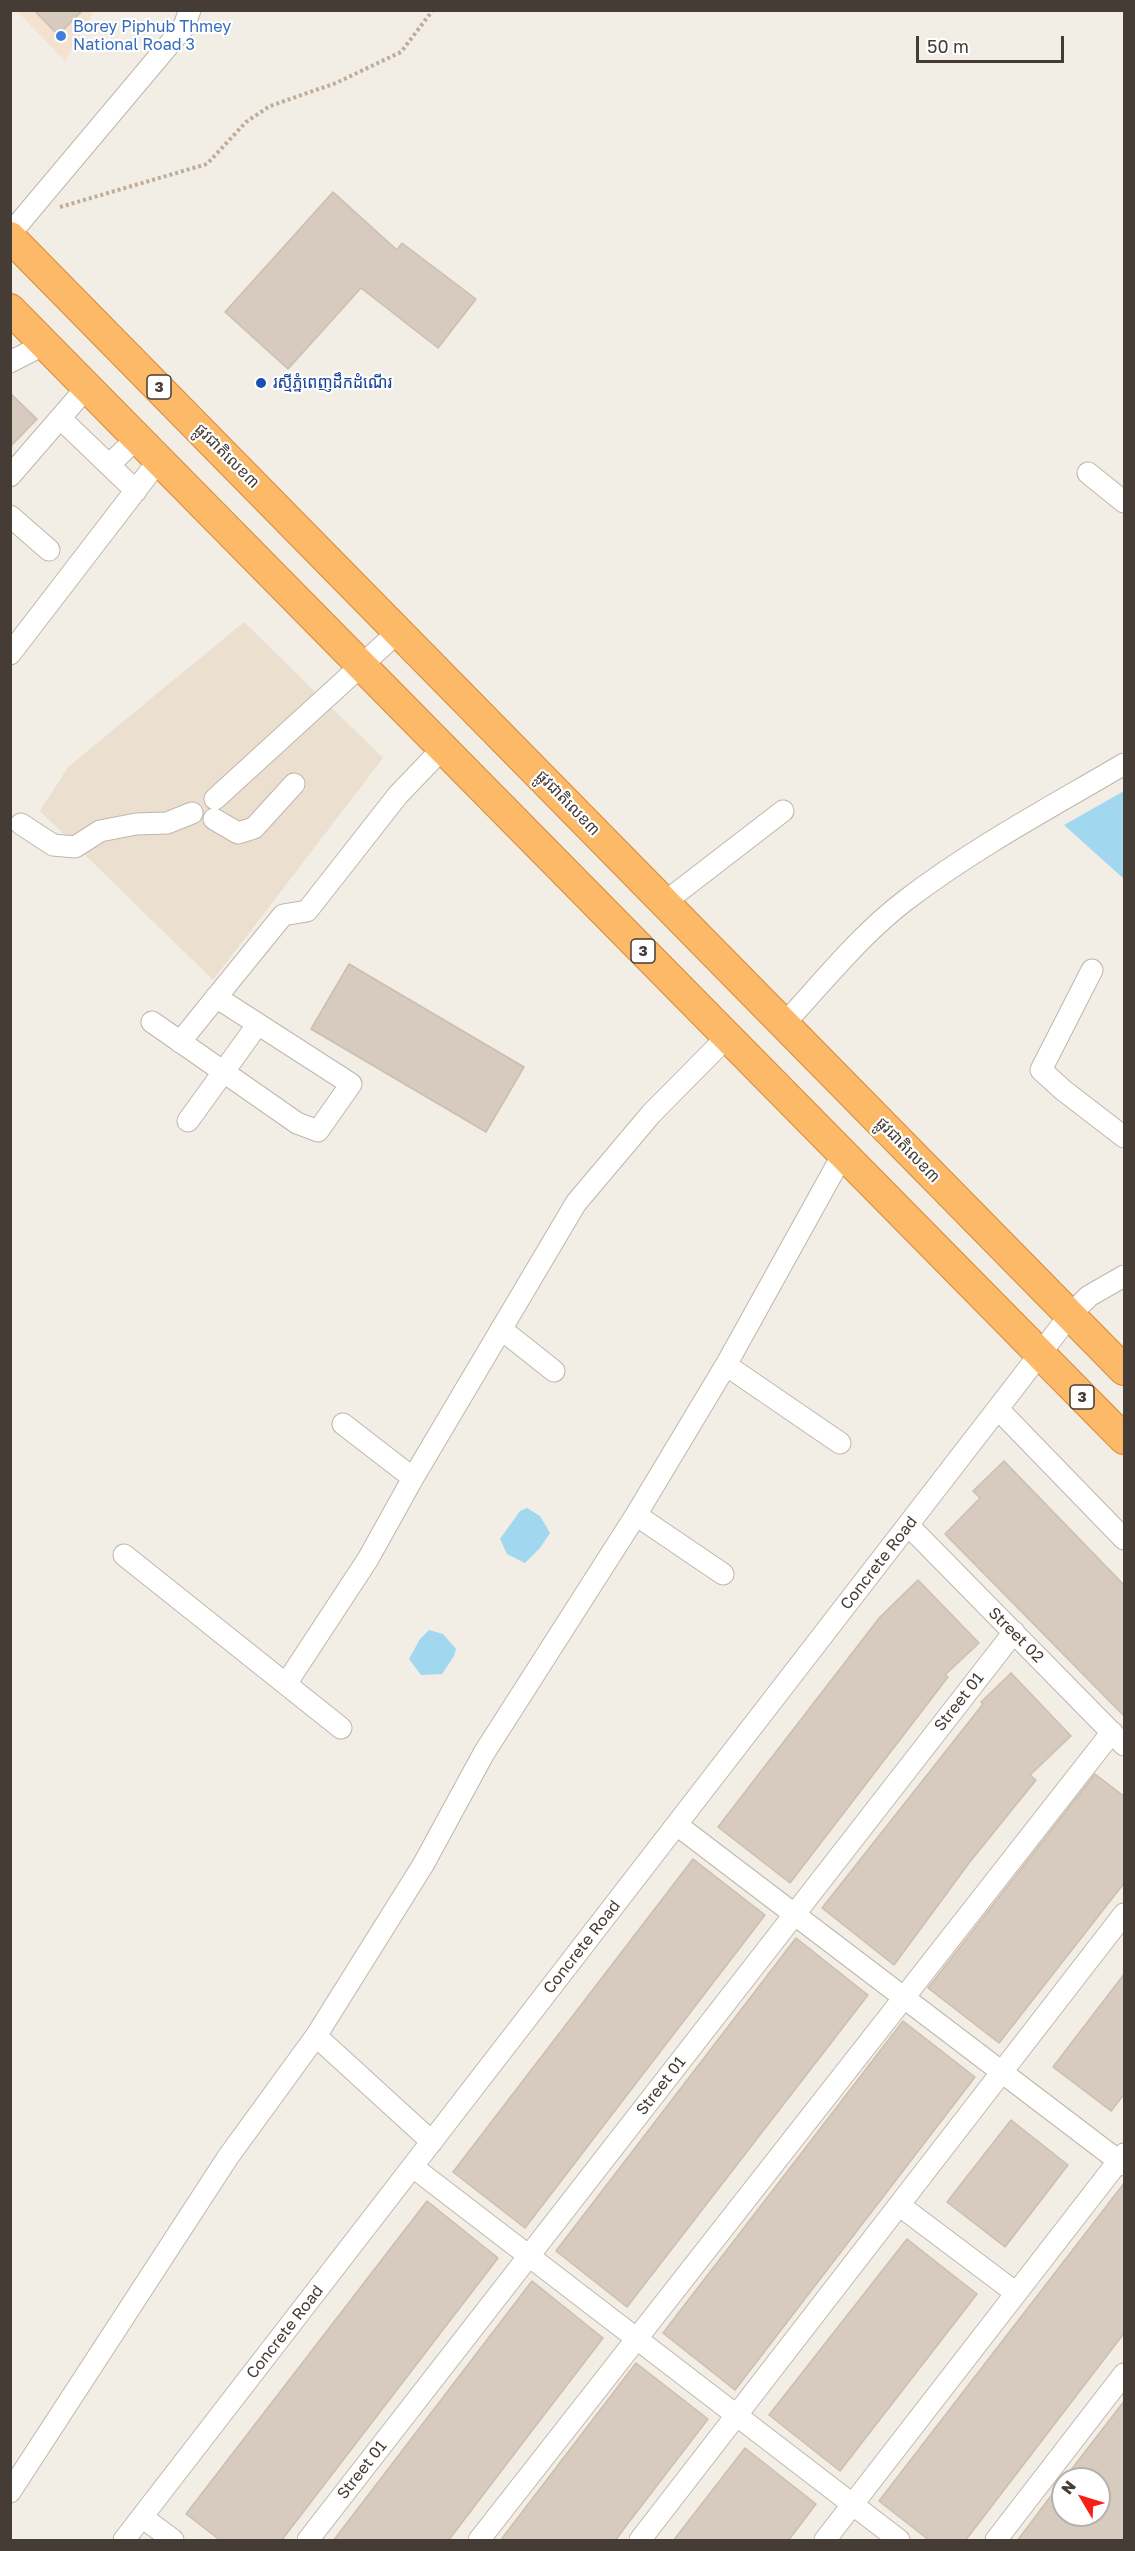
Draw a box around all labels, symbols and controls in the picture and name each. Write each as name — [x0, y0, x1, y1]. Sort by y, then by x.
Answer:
place label: Borey Piphub Thmey National Road 3 — [73, 17, 231, 55]
scale bar — [919, 24, 1068, 62]
marker: Borey Piphub Thmey National Road 3 — [54, 29, 68, 43]
text: 50 m — [927, 35, 969, 57]
place label: រស្មីភ្នំពេញដឹកដំណើរ — [273, 373, 392, 393]
road number: 3 — [147, 375, 171, 399]
marker: រស្មីភ្នំពេញដឹកដំណើរ — [254, 376, 268, 390]
street label: ផ្លូវជាតិលេខ៣ — [191, 420, 263, 492]
street label: ផ្លូវជាតិលេខ៣ — [532, 766, 604, 840]
road number: 3 — [631, 939, 655, 963]
street label: ផ្លូវជាតិលេខ៣ — [872, 1113, 944, 1187]
road number: 3 — [1070, 1385, 1094, 1409]
street label: Concrete Road — [837, 1512, 921, 1614]
street label: Street 02 — [984, 1603, 1048, 1667]
street label: Street 01 — [930, 1669, 988, 1735]
street label: Concrete Road — [540, 1896, 624, 1998]
street label: Street 01 — [632, 2053, 690, 2119]
street label: Concrete Road — [243, 2281, 327, 2383]
street label: Street 01 — [333, 2437, 391, 2503]
north arrow — [1051, 2467, 1111, 2527]
text: N — [1057, 2476, 1080, 2498]

